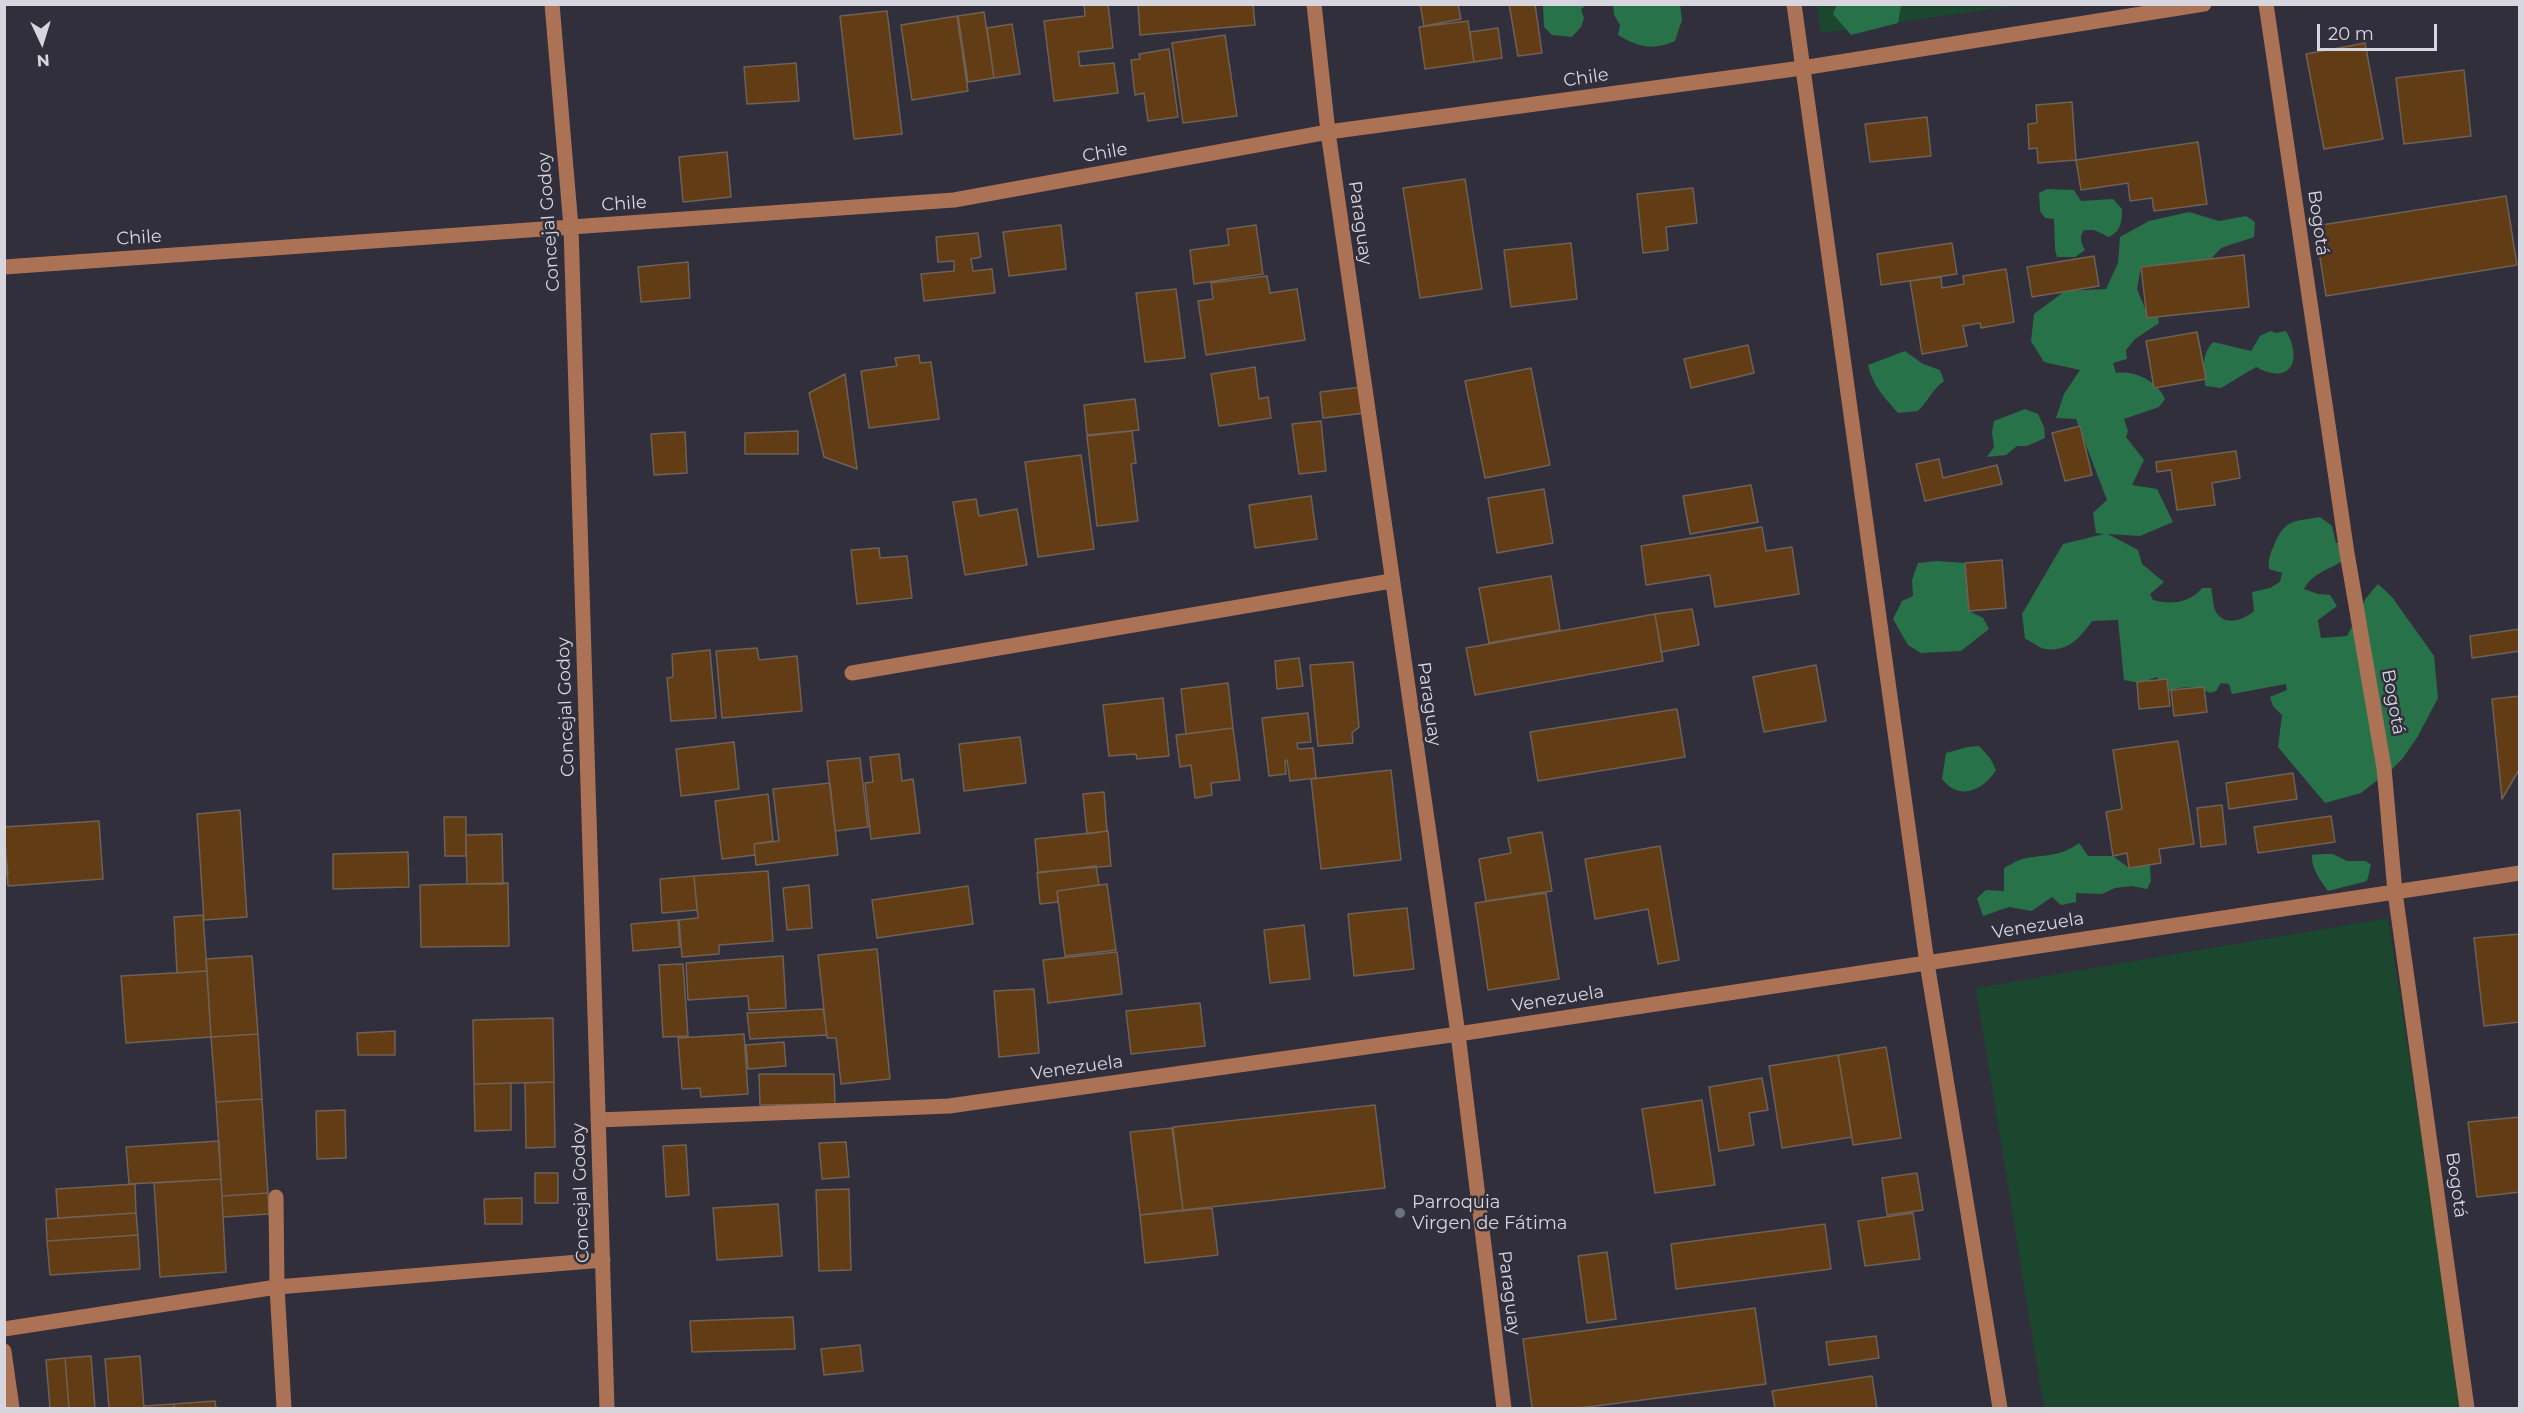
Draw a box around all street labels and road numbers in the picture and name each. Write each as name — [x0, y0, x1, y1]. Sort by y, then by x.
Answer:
street label: Chile — [1562, 64, 1610, 92]
street label: Chile — [1081, 138, 1129, 168]
street label: Concejal Godoy — [533, 152, 565, 292]
street label: Paraguay — [1343, 179, 1377, 267]
street label: Bogotá — [2303, 189, 2333, 257]
street label: Chile — [601, 192, 647, 216]
street label: Chile — [116, 226, 162, 250]
street label: Concejal Godoy — [553, 637, 579, 777]
street label: Paraguay — [1412, 660, 1446, 748]
street label: Bogotá — [2377, 668, 2409, 736]
street label: Venezuela — [1990, 908, 2086, 944]
street label: Venezuela — [1510, 981, 1606, 1017]
street label: Venezuela — [1029, 1051, 1125, 1085]
street label: Concejal Godoy — [568, 1123, 594, 1263]
street label: Bogotá — [2441, 1151, 2471, 1219]
street label: Paraguay — [1493, 1250, 1525, 1336]

